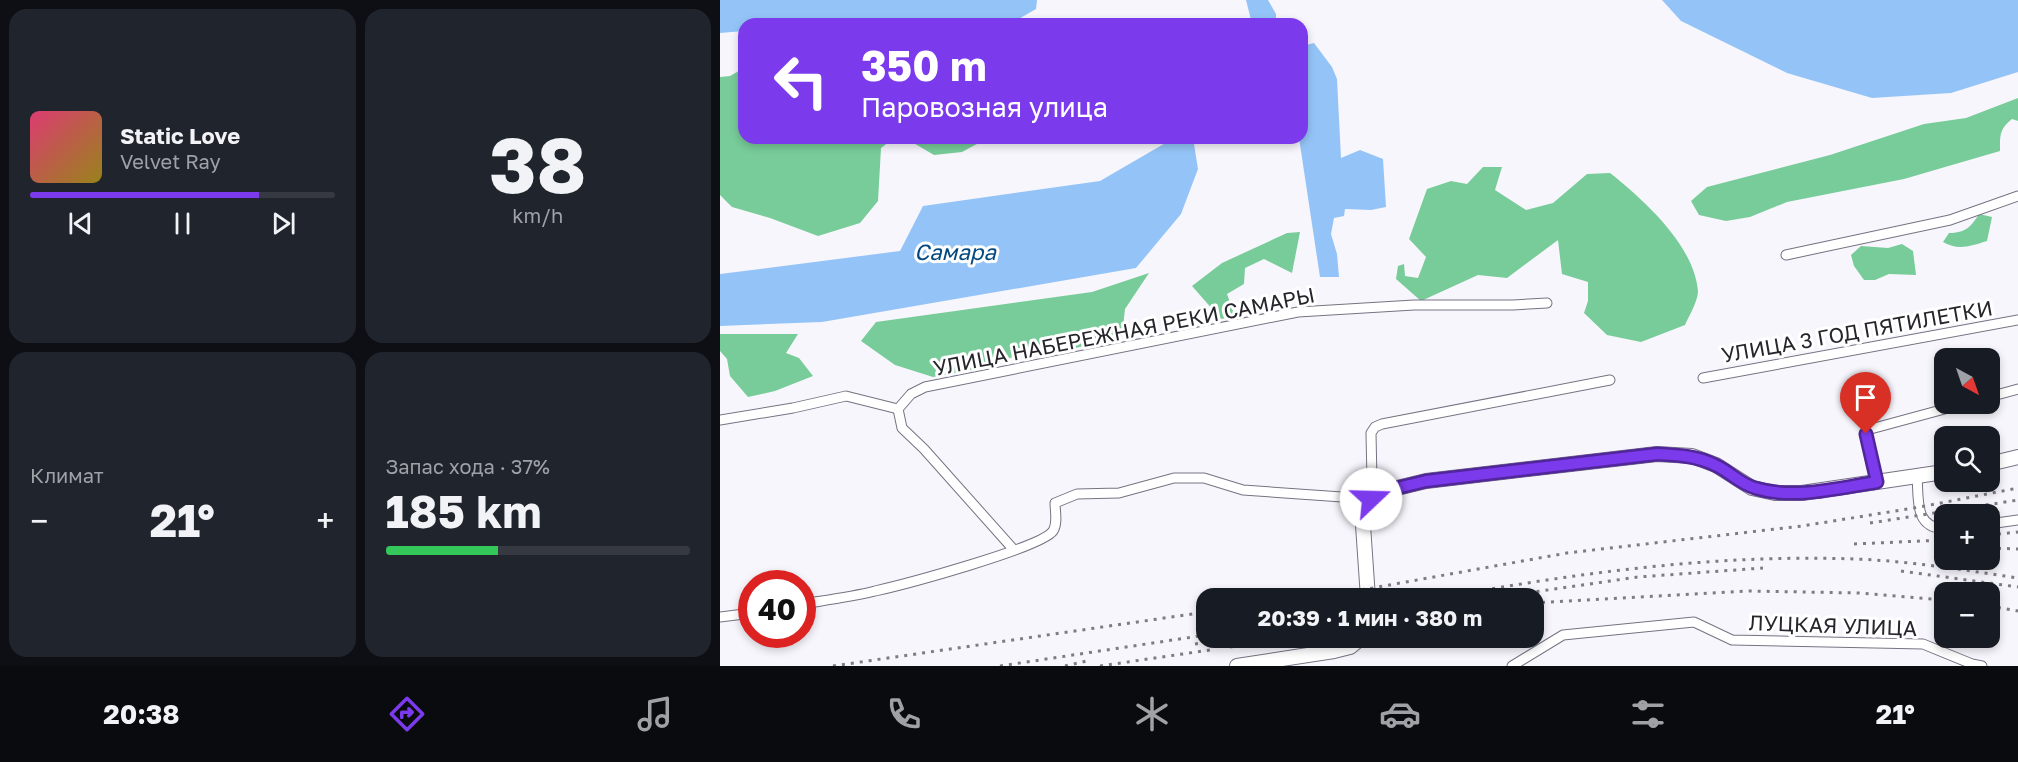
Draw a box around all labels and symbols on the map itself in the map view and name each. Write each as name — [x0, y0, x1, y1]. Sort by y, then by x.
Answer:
water label: Самара — [914, 238, 997, 265]
street label: УЛИЦА НАБЕРЕЖНАЯ РЕКИ САМАРЫ — [931, 281, 1317, 381]
street label: УЛИЦА 3 ГОД ПЯТИЛЕТКИ — [1719, 294, 1995, 368]
north arrow — [1934, 348, 2000, 414]
pin — [1840, 372, 1891, 434]
position arrow — [1339, 467, 1403, 531]
speed limit sign: 40 — [738, 570, 816, 648]
street label: ЛУЦКАЯ УЛИЦА — [1748, 609, 1918, 641]

